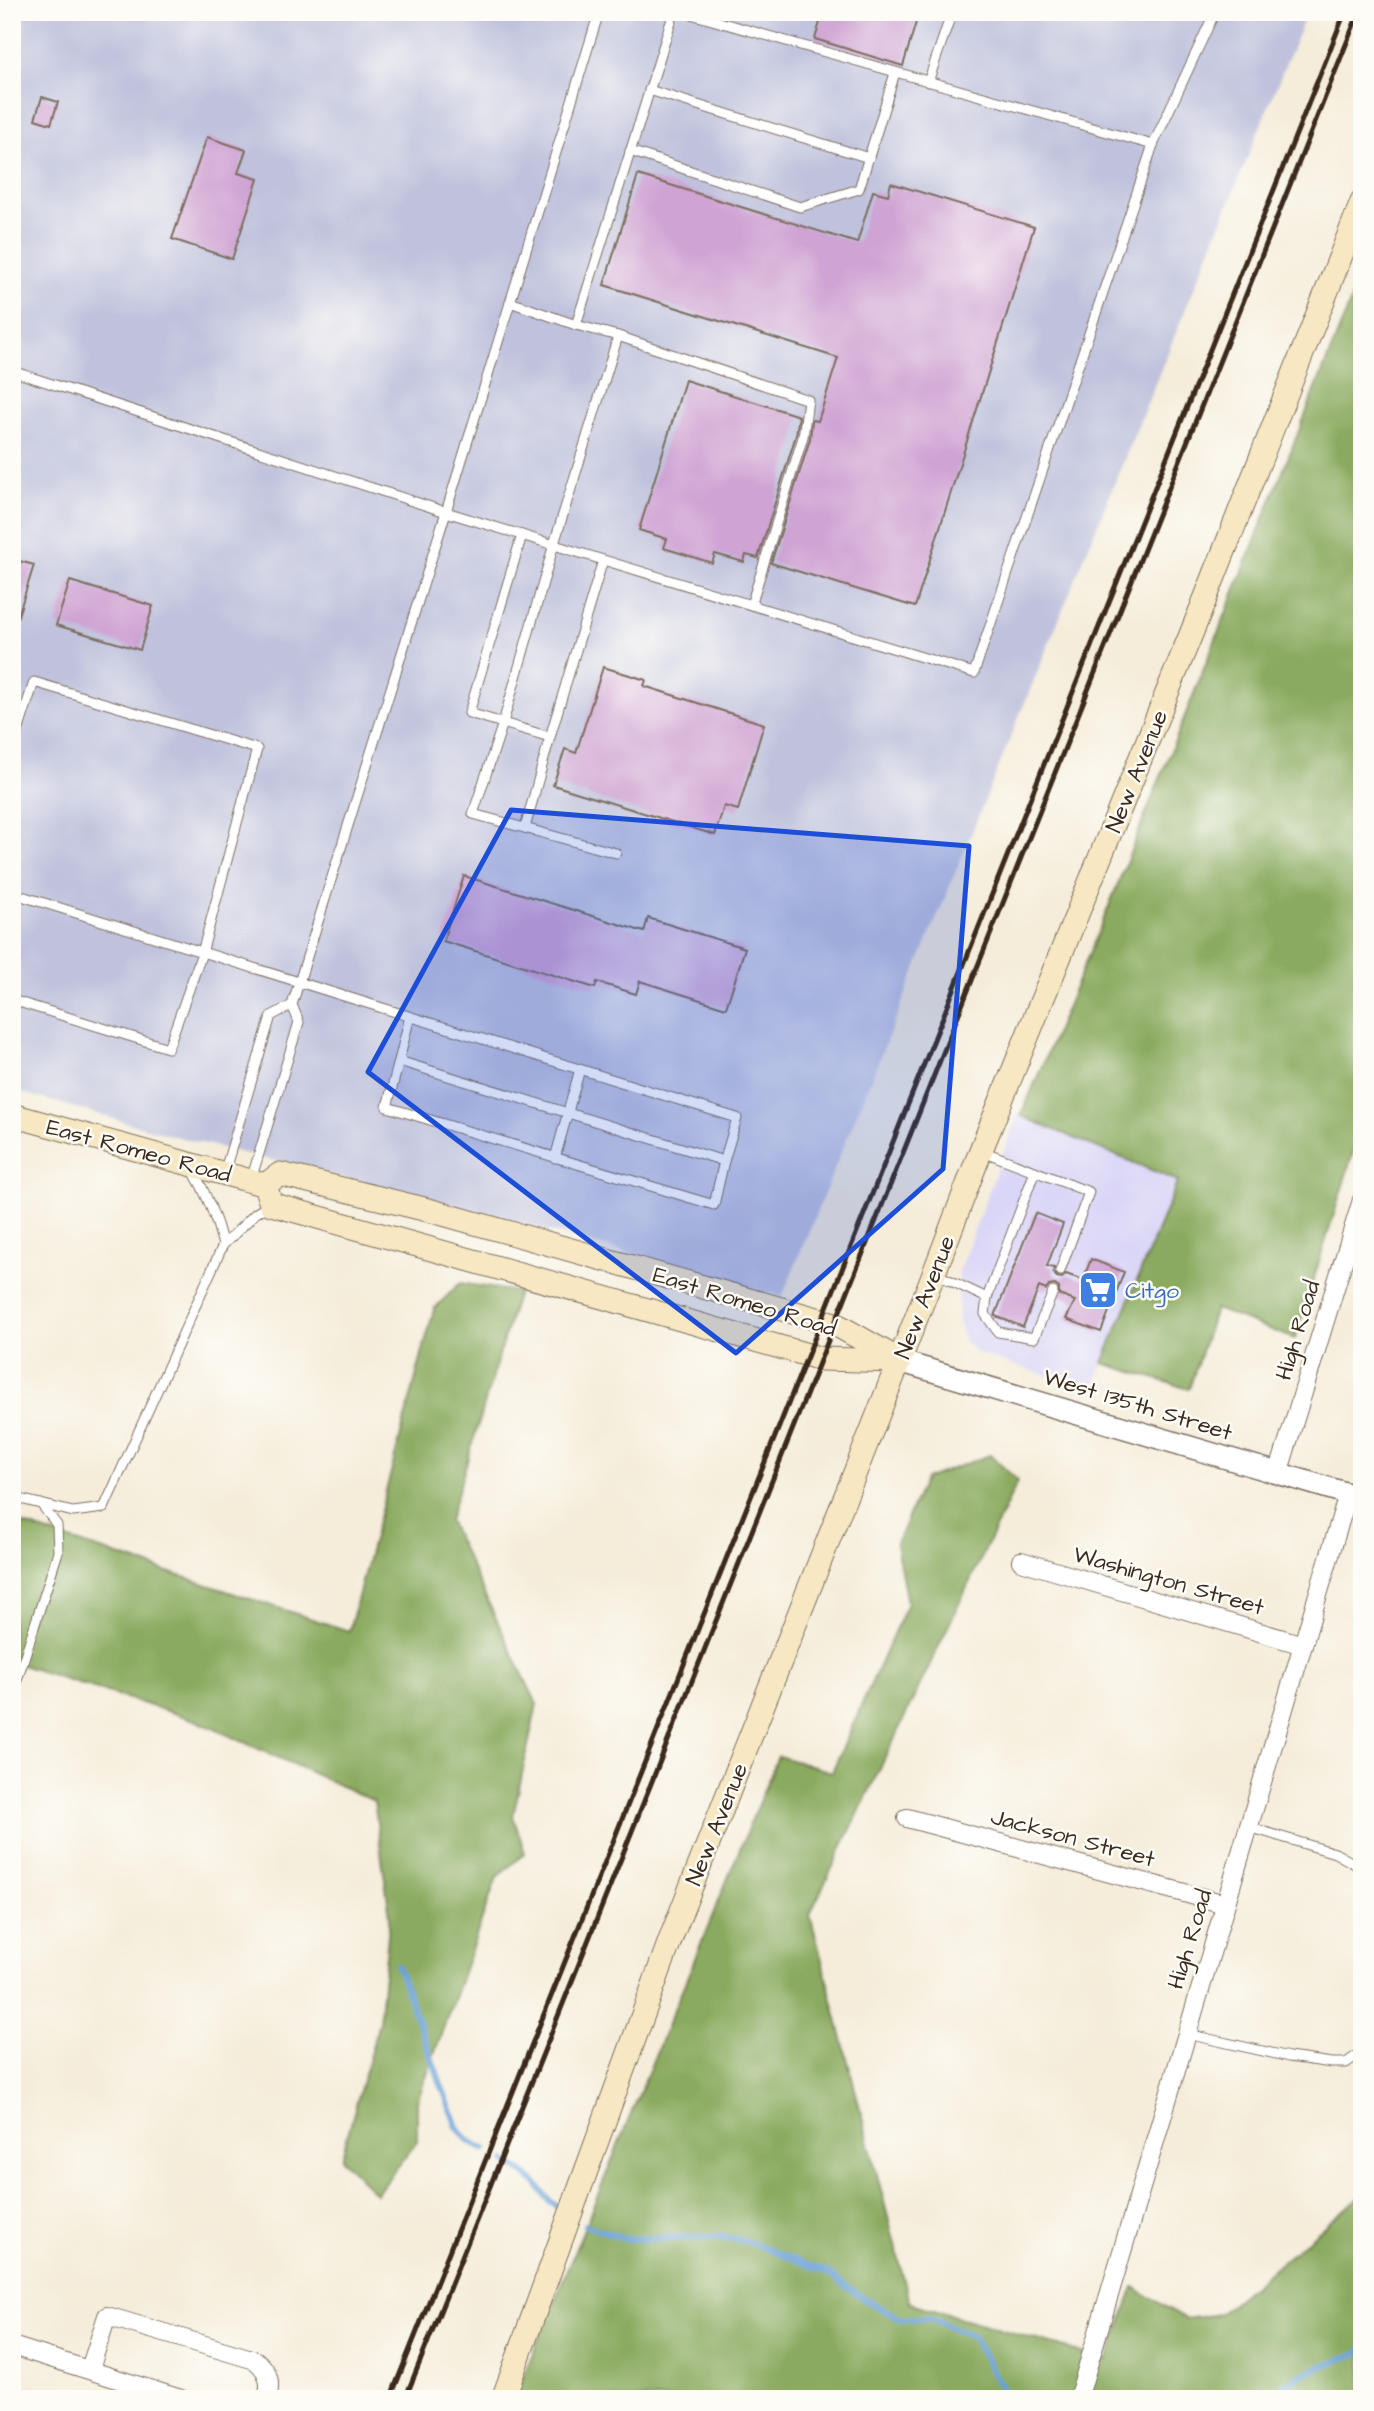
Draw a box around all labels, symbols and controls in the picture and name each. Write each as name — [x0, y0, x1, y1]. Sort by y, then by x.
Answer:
street label: New Avenue — [1098, 705, 1176, 837]
street label: East Romeo Road — [43, 1111, 235, 1191]
street label: New Avenue — [887, 1231, 963, 1363]
street label: East Romeo Road — [649, 1259, 840, 1345]
supermarket icon: Citgo — [1077, 1269, 1119, 1311]
place label: Citgo — [1125, 1275, 1179, 1308]
street label: High Road — [1268, 1276, 1329, 1384]
street label: West 135th Street — [1039, 1361, 1237, 1449]
street label: Washington Street — [1069, 1538, 1268, 1625]
street label: New Avenue — [678, 1758, 756, 1890]
street label: Jackson Street — [987, 1801, 1159, 1875]
street label: High Road — [1160, 1885, 1221, 1993]

